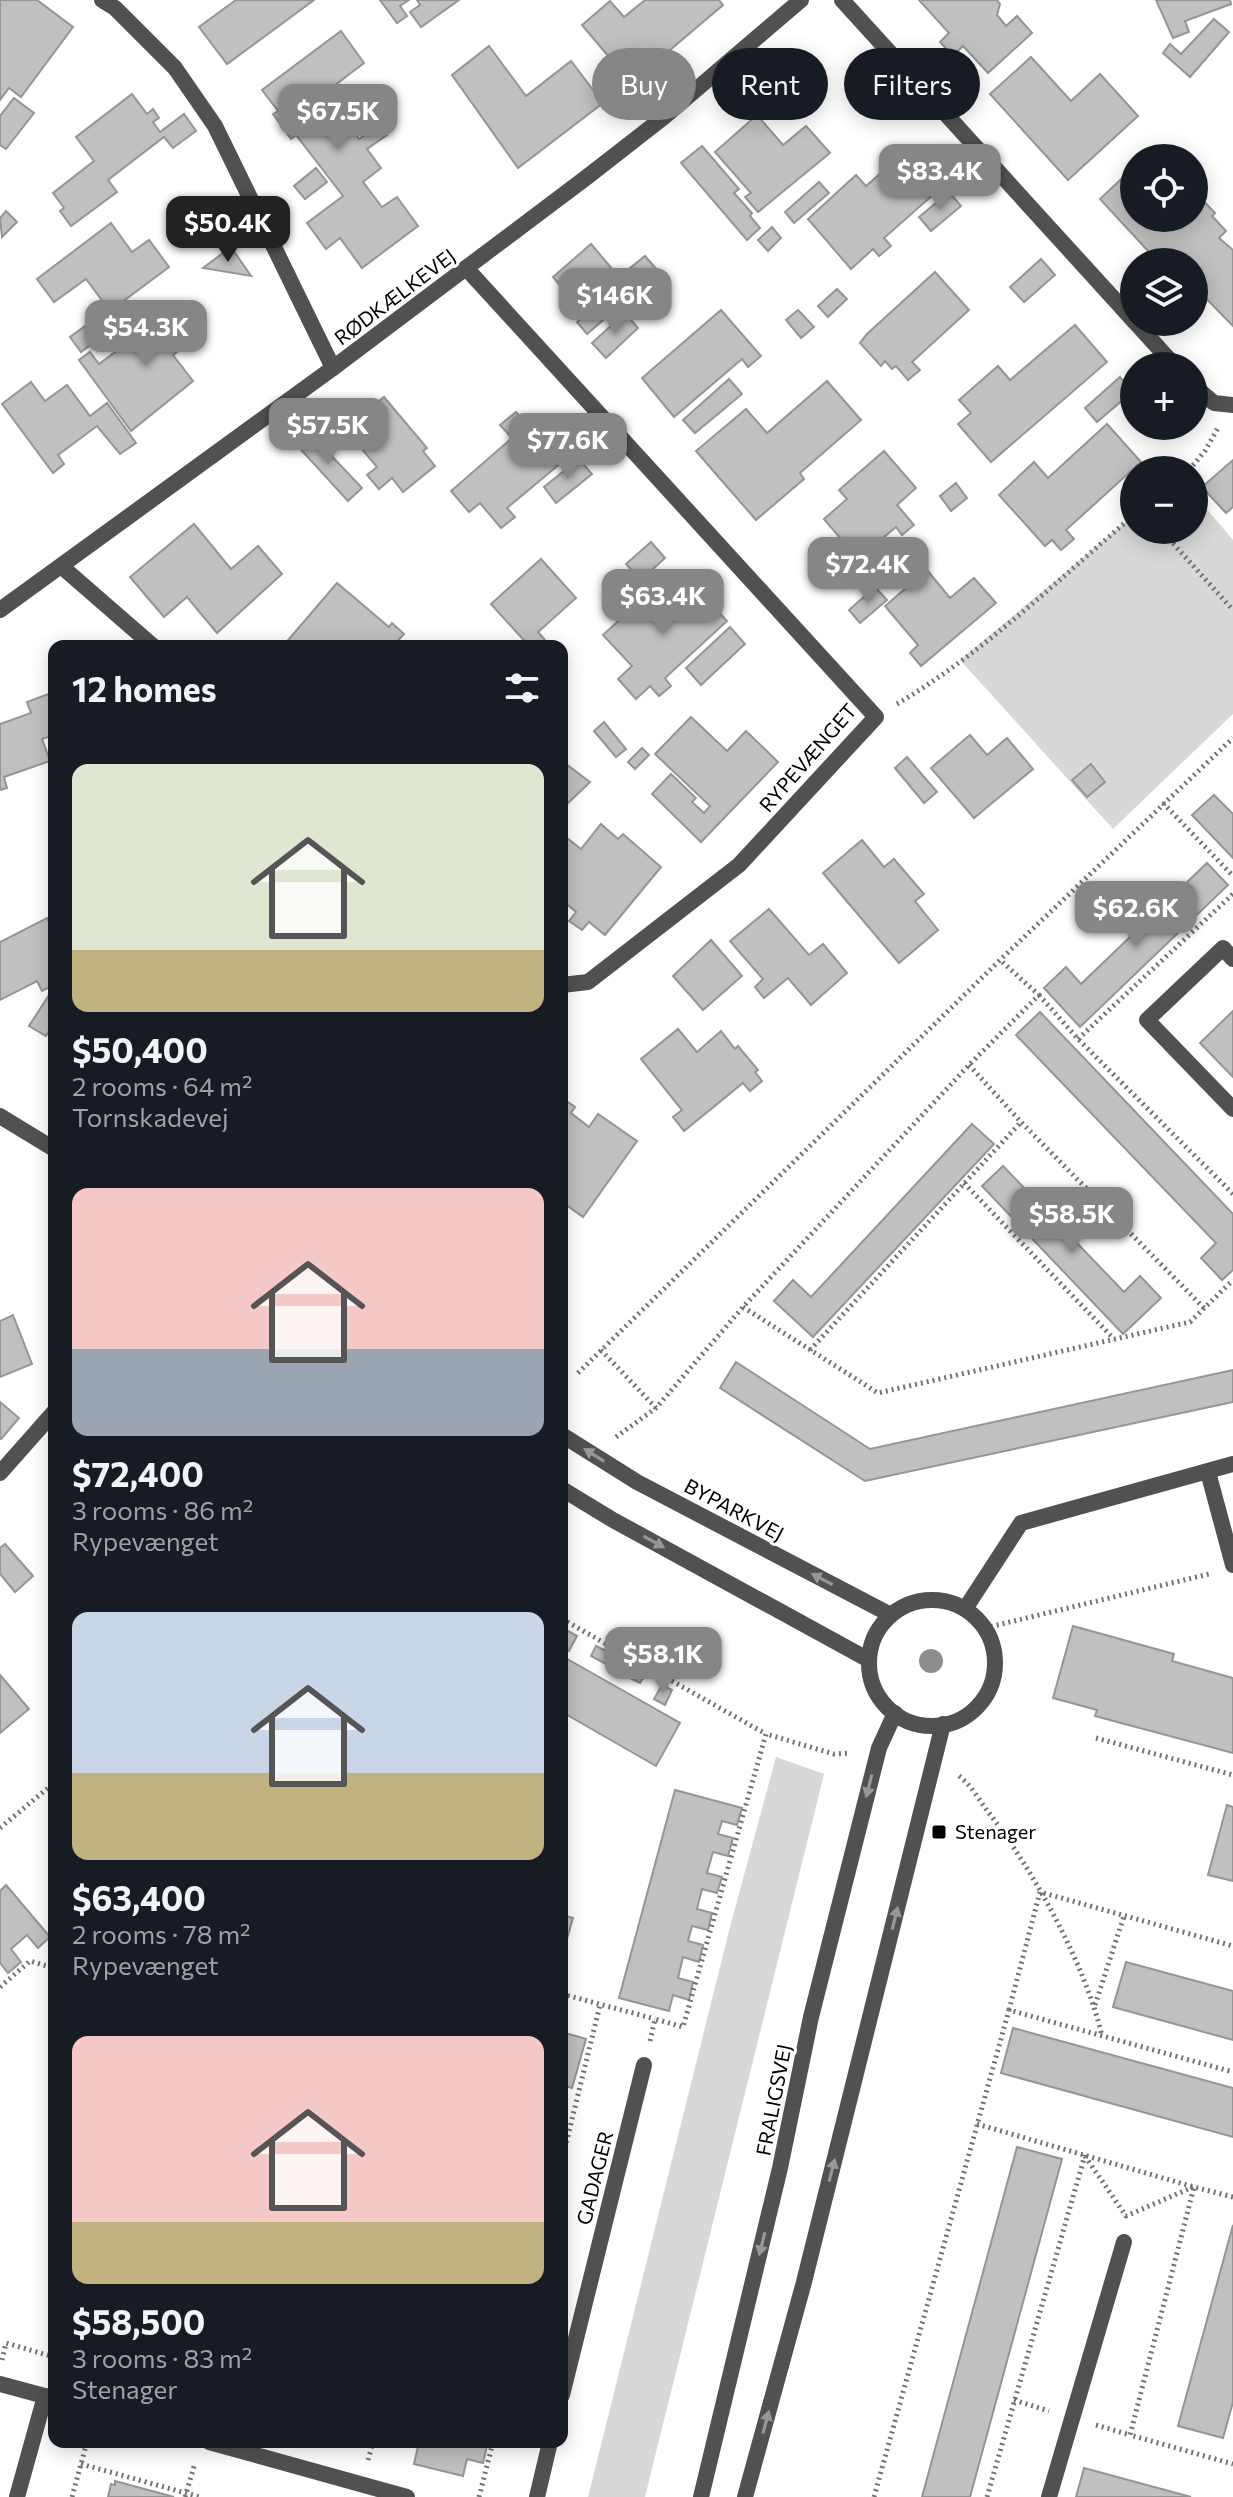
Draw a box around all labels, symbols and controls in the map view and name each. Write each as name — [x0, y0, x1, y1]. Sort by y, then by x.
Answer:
chip: Buy — [592, 48, 696, 120]
chip: Rent — [712, 48, 828, 120]
chip: Filters — [844, 48, 980, 120]
pin: $67.5K — [273, 84, 403, 152]
text: $67.5K — [296, 94, 380, 125]
pin: $83.4K — [875, 144, 1005, 212]
map controls — [1120, 144, 1208, 544]
button: locate — [1120, 144, 1208, 232]
text: $83.4K — [897, 154, 983, 185]
pin: $50.4K — [163, 196, 293, 264]
text: $50.4K — [184, 206, 272, 237]
street label: RØDKÆLKEVEJ — [329, 243, 460, 349]
button: layers — [1120, 248, 1208, 336]
pin: $146K — [559, 268, 671, 336]
text: $146K — [577, 278, 653, 309]
pin: $54.3K — [81, 300, 211, 368]
text: $54.3K — [103, 310, 189, 341]
button: + — [1120, 352, 1208, 440]
pin: $57.5K — [263, 398, 393, 466]
text: $57.5K — [287, 408, 369, 439]
pin: $77.6K — [503, 413, 633, 481]
text: $77.6K — [527, 423, 609, 454]
button: − — [1120, 456, 1208, 544]
pin: $72.4K — [803, 537, 933, 605]
text: $72.4K — [826, 547, 910, 578]
pin: $63.4K — [598, 569, 728, 637]
text: $63.4K — [620, 579, 706, 610]
icon: filters — [500, 666, 544, 710]
text: 12 homes — [72, 667, 217, 709]
street label: RYPEVÆNGET — [754, 698, 861, 816]
icon: home — [236, 816, 380, 960]
pin: $62.6K — [1071, 881, 1201, 949]
text: $62.6K — [1093, 891, 1179, 922]
text: $50,400 — [72, 1028, 208, 1070]
text: 2 rooms · 64 m² — [72, 1070, 253, 1101]
text: Tornskadevej — [72, 1101, 229, 1132]
pin: $58.5K — [1007, 1187, 1137, 1255]
text: $58.5K — [1029, 1197, 1115, 1228]
icon: home — [236, 1240, 380, 1384]
one-way arrow — [583, 1448, 605, 1462]
text: $72,400 — [72, 1452, 204, 1494]
street label: BYPARKVEJ — [681, 1473, 788, 1545]
text: 3 rooms · 86 m² — [72, 1494, 253, 1525]
text: Rypevænget — [72, 1525, 219, 1556]
one-way arrow — [642, 1535, 665, 1549]
one-way arrow — [810, 1572, 833, 1586]
pin: $58.1K — [598, 1627, 728, 1695]
text: $58.1K — [623, 1637, 703, 1668]
icon: home — [236, 1664, 380, 1808]
one-way arrow — [862, 1774, 875, 1799]
place label: Stenager — [955, 1819, 1036, 1843]
marker: Stenager — [930, 1823, 948, 1841]
text: $63,400 — [72, 1876, 206, 1918]
one-way arrow — [889, 1906, 901, 1931]
text: 2 rooms · 78 m² — [72, 1918, 251, 1949]
text: Rypevænget — [72, 1949, 219, 1980]
street label: FRALIGSVEJ — [750, 2042, 796, 2158]
icon: home — [236, 2088, 380, 2232]
street label: GADAGER — [571, 2128, 617, 2227]
one-way arrow — [826, 2158, 839, 2183]
one-way arrow — [756, 2231, 768, 2256]
text: $58,500 — [72, 2300, 205, 2342]
text: 3 rooms · 83 m² — [72, 2342, 252, 2373]
text: Stenager — [72, 2373, 178, 2404]
one-way arrow — [760, 2409, 772, 2434]

